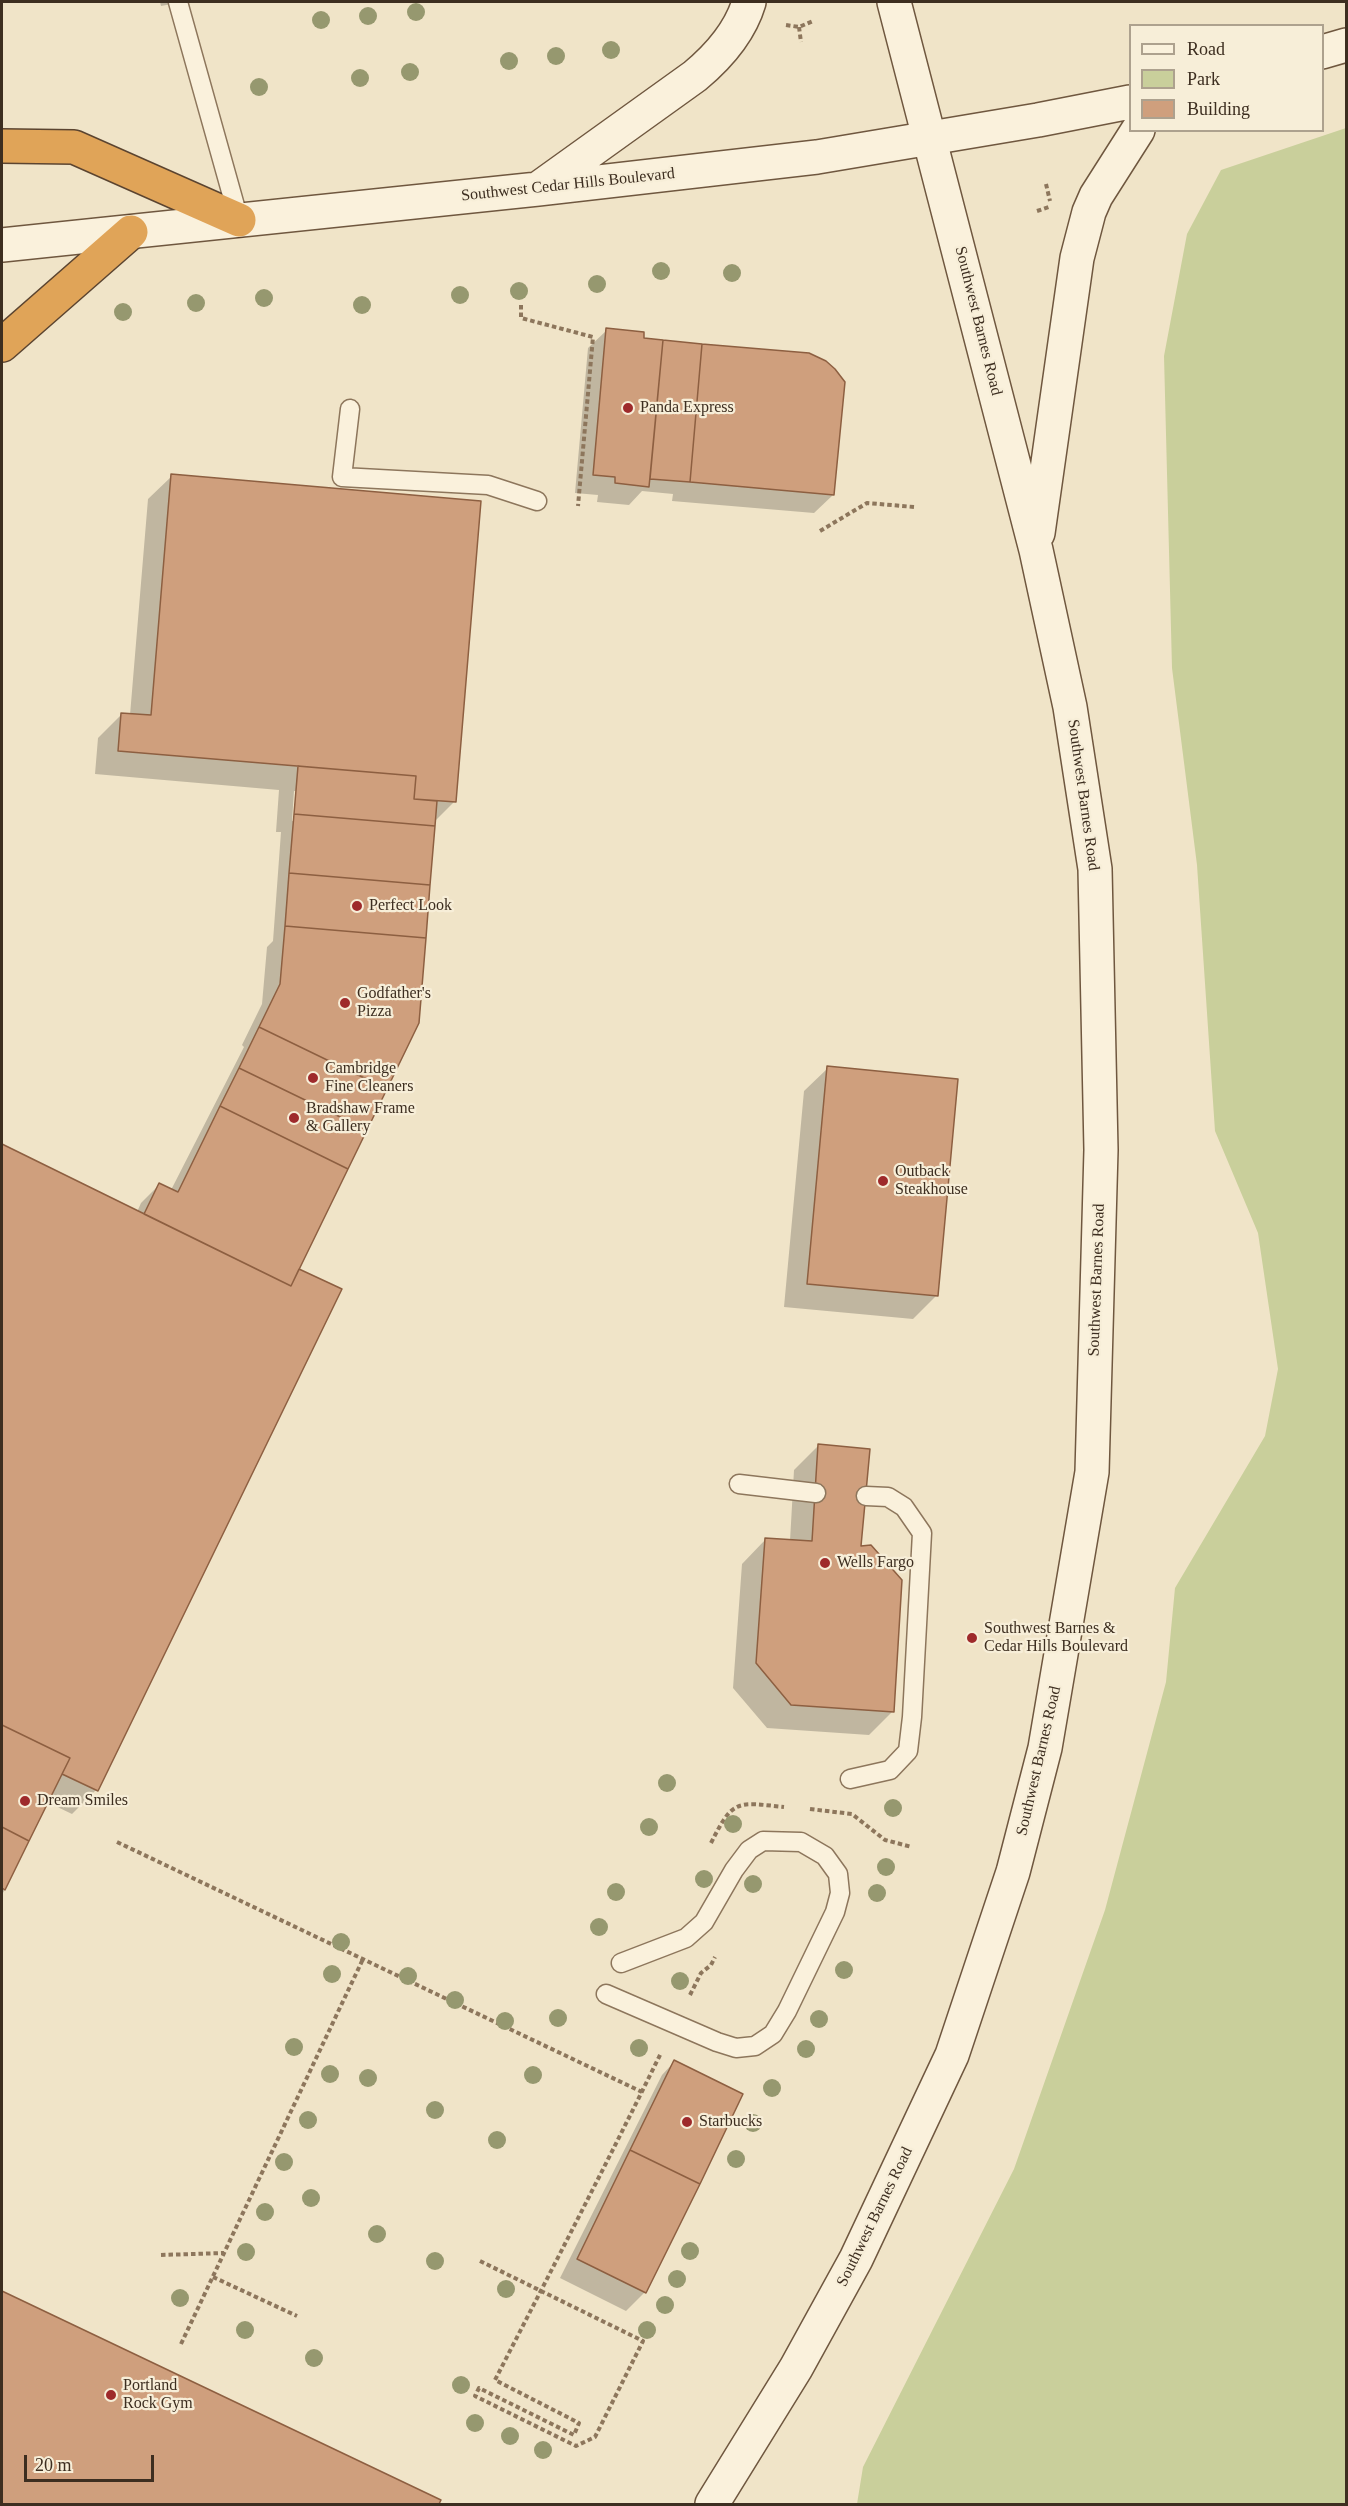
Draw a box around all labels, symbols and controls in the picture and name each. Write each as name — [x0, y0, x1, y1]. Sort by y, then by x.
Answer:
legend — [1129, 24, 1324, 132]
text: Road — [1187, 39, 1225, 59]
text: Park — [1187, 69, 1220, 89]
text: Building — [1187, 99, 1250, 119]
street label: Southwest Cedar Hills Boulevard — [460, 164, 676, 206]
street label: Southwest Barnes Road — [950, 245, 1006, 397]
place label: Panda Express — [640, 398, 734, 418]
marker: Panda Express — [621, 401, 635, 415]
street label: Southwest Barnes Road — [1063, 718, 1103, 872]
place label: Perfect Look — [369, 896, 452, 916]
marker: Perfect Look — [350, 899, 364, 913]
place label: Godfather's Pizza — [357, 984, 431, 1022]
marker: Godfather's Pizza — [338, 996, 352, 1010]
place label: Cambridge Fine Cleaners — [325, 1059, 413, 1097]
marker: Cambridge Fine Cleaners — [306, 1071, 320, 1085]
place label: Bradshaw Frame & Gallery — [306, 1099, 415, 1137]
marker: Bradshaw Frame & Gallery — [287, 1111, 301, 1125]
place label: Outback Steakhouse — [895, 1162, 968, 1200]
marker: Outback Steakhouse — [876, 1174, 890, 1188]
street label: Southwest Barnes Road — [1085, 1203, 1109, 1357]
place label: Wells Fargo — [837, 1553, 914, 1573]
marker: Wells Fargo — [818, 1556, 832, 1570]
place label: Southwest Barnes & Cedar Hills Boulevard — [984, 1619, 1128, 1657]
marker: Southwest Barnes & Cedar Hills Boulevard — [965, 1631, 979, 1645]
street label: Southwest Barnes Road — [1012, 1684, 1066, 1838]
place label: Dream Smiles — [37, 1791, 128, 1811]
marker: Dream Smiles — [18, 1794, 32, 1808]
place label: Starbucks — [699, 2112, 762, 2132]
marker: Starbucks — [680, 2115, 694, 2129]
street label: Southwest Barnes Road — [833, 2144, 917, 2290]
place label: Portland Rock Gym — [123, 2376, 193, 2414]
marker: Portland Rock Gym — [104, 2388, 118, 2402]
scale bar — [27, 2443, 158, 2481]
text: 20 m — [35, 2455, 72, 2475]

